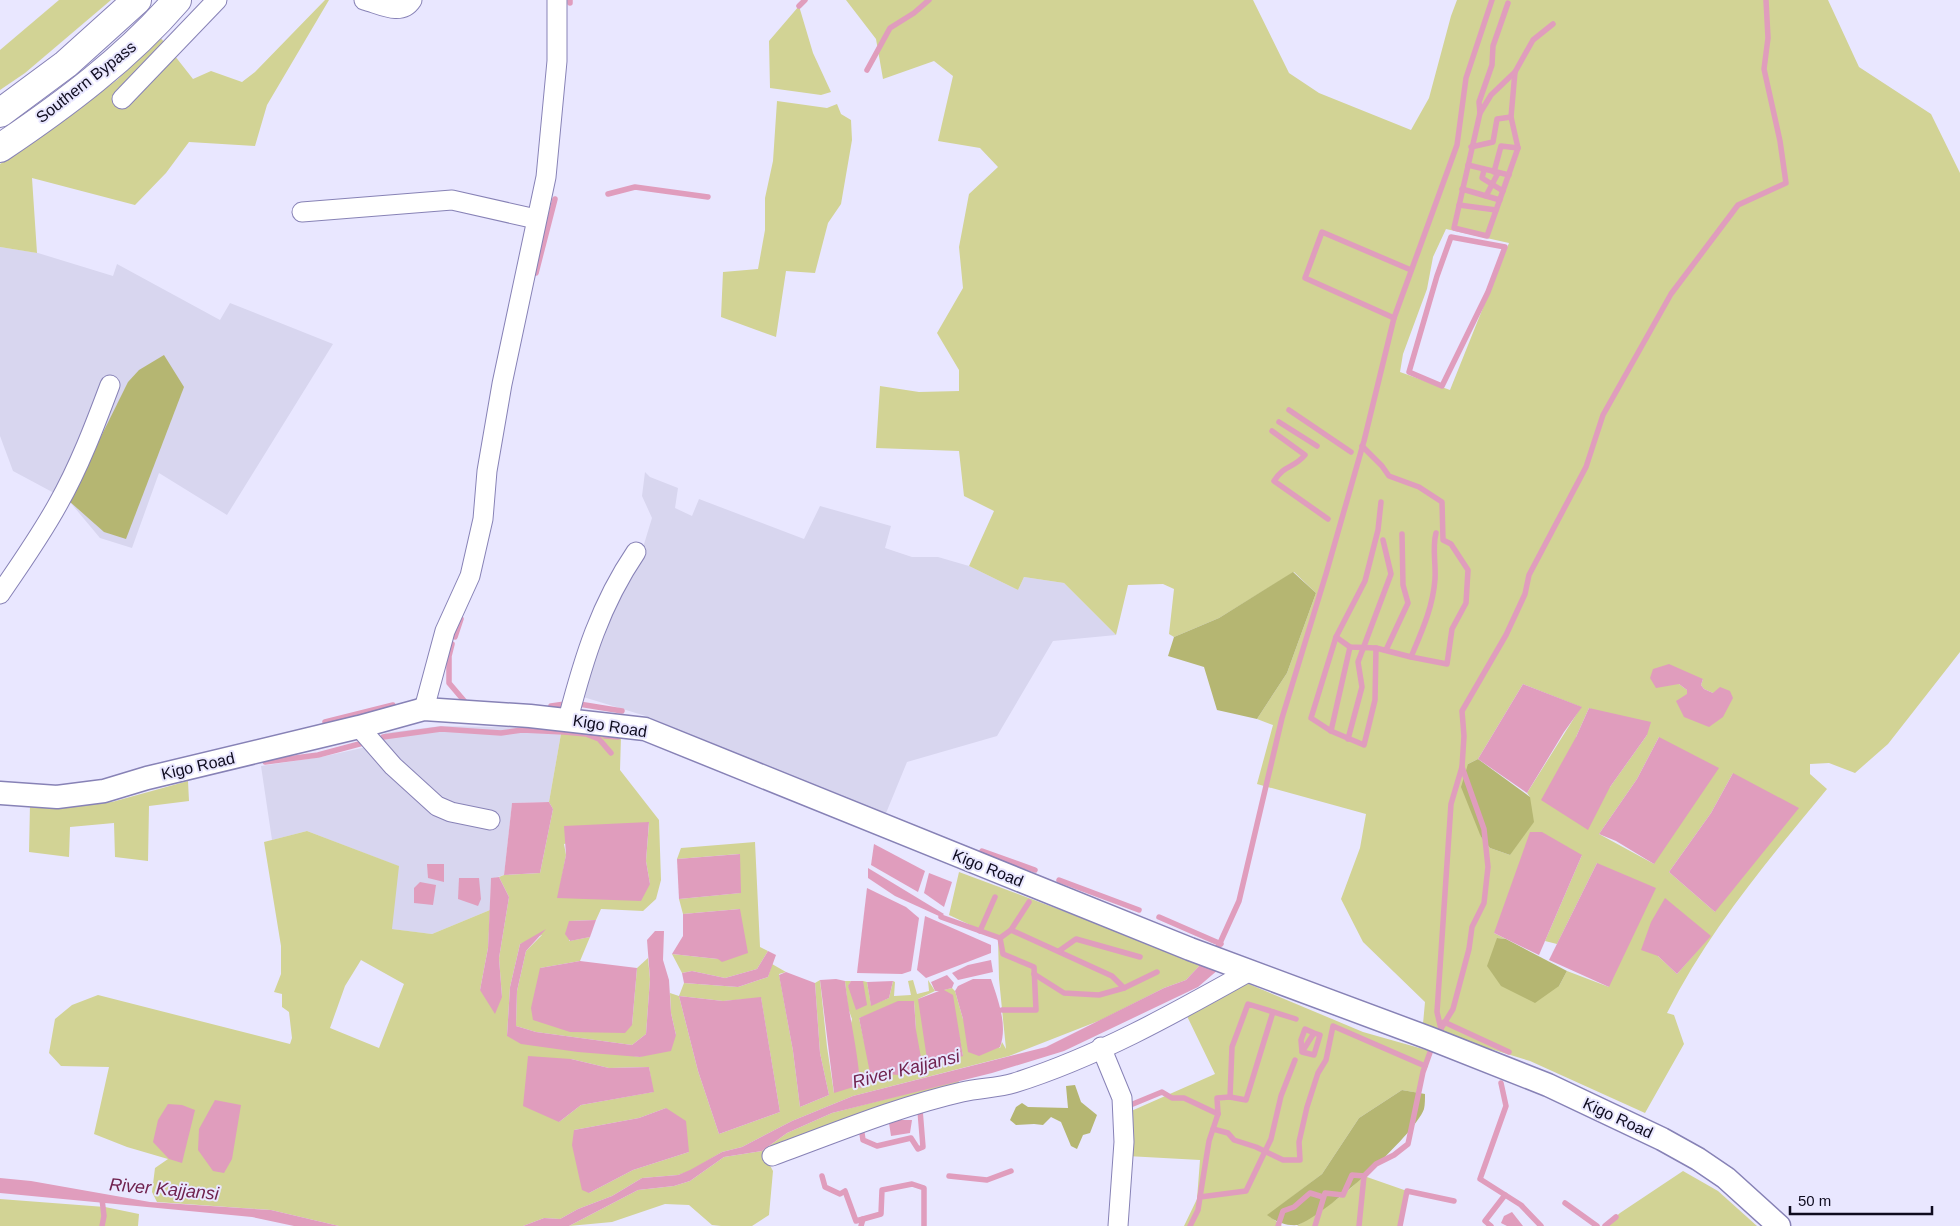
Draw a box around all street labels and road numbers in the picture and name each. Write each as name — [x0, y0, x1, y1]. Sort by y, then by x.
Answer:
street label: Southern Bypass — [33, 38, 139, 126]
street label: Kigo Road — [572, 712, 648, 740]
street label: Kigo Road — [160, 749, 236, 783]
street label: Kigo Road — [950, 846, 1026, 890]
street label: Kigo Road — [1581, 1095, 1655, 1141]

